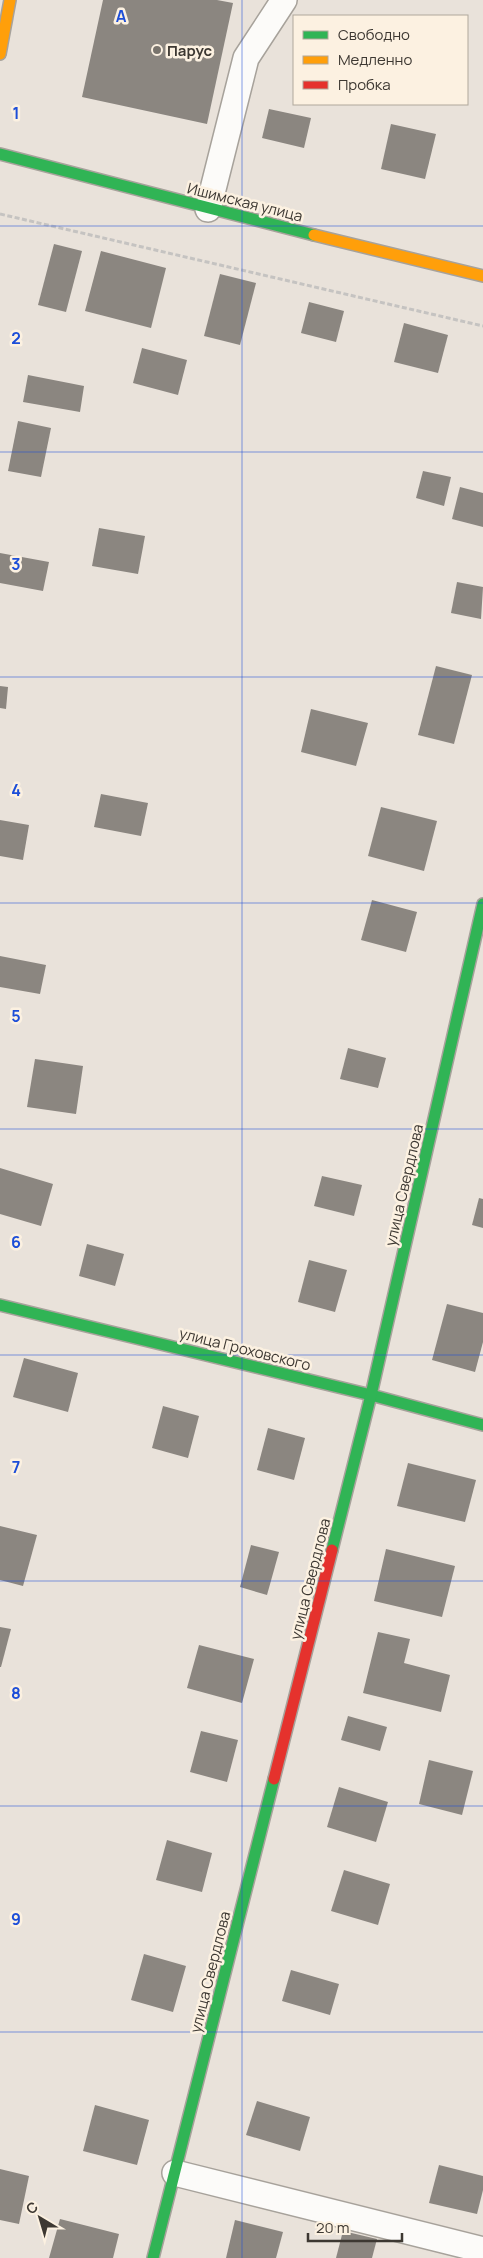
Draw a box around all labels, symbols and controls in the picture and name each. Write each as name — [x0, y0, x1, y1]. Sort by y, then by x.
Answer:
text: A — [116, 5, 127, 27]
legend — [293, 15, 468, 105]
text: Свободно — [338, 24, 410, 45]
place label: Парус — [167, 40, 213, 61]
marker: Парус — [151, 44, 163, 56]
text: Медленно — [338, 49, 412, 70]
text: Пробка — [338, 74, 391, 95]
text: 1 — [12, 102, 20, 124]
street label: Ишимская улица — [185, 178, 305, 226]
text: 2 — [11, 327, 21, 349]
text: 3 — [11, 553, 21, 575]
text: 4 — [11, 779, 21, 801]
text: 5 — [11, 1005, 21, 1027]
street label: улица Свердлова — [380, 1122, 428, 1248]
text: 6 — [11, 1231, 21, 1253]
street label: улица Гроховского — [177, 1322, 313, 1376]
text: 7 — [12, 1456, 20, 1478]
street label: улица Свердлова — [285, 1516, 335, 1642]
text: 8 — [11, 1682, 21, 1704]
text: 9 — [11, 1908, 21, 1930]
street label: улица Свердлова — [185, 1909, 235, 2035]
north arrow — [15, 2193, 65, 2243]
text: С — [22, 2197, 42, 2218]
scale bar — [308, 2210, 402, 2242]
text: 20 m — [316, 2217, 349, 2238]

